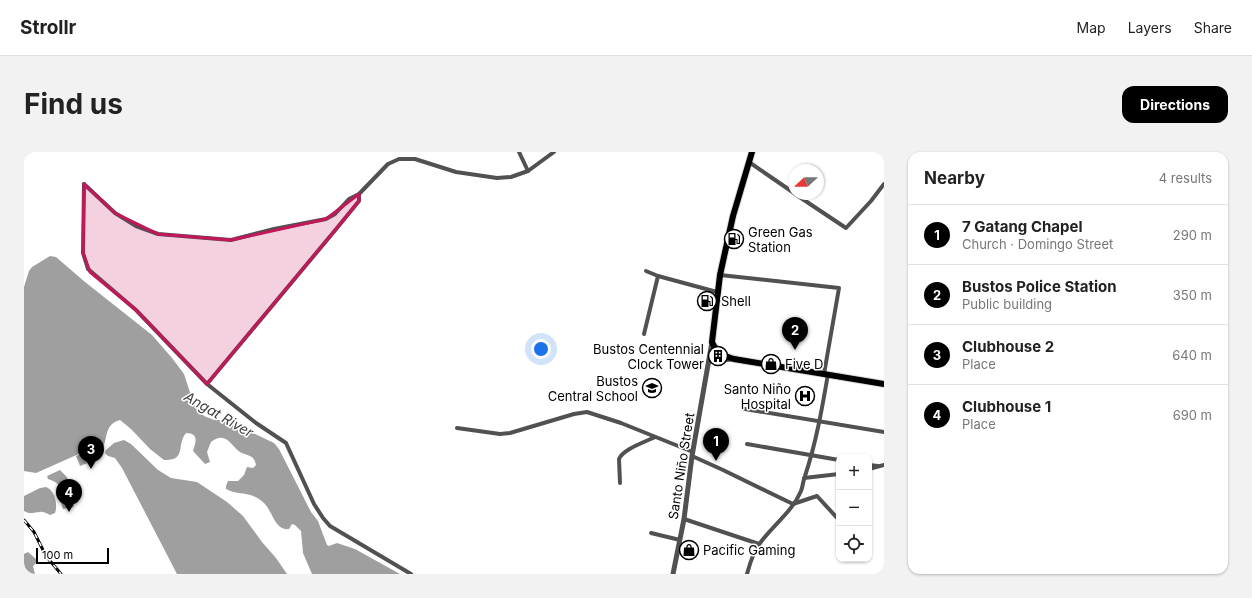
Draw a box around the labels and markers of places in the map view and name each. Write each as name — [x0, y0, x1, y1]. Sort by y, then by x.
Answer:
place label: Green Gas Station — [748, 224, 813, 255]
fuel station icon: Green Gas Station — [723, 228, 745, 250]
fuel station icon: Shell — [696, 290, 718, 312]
place label: Shell — [721, 293, 751, 309]
pin: 2 — [782, 317, 808, 350]
place label: Bustos Centennial Clock Tower — [593, 341, 704, 372]
building icon: Bustos Centennial Clock Tower — [707, 345, 729, 367]
shop icon: Five D — [760, 353, 782, 375]
place label: Five D — [785, 356, 824, 372]
place label: Bustos Central School — [548, 373, 638, 404]
school or university icon: Bustos Central School — [641, 377, 663, 399]
place label: Santo Niño Hospital — [724, 381, 791, 412]
hospital icon: Santo Niño Hospital — [794, 385, 816, 407]
pin: 1 — [703, 428, 729, 461]
pin: 3 — [78, 436, 104, 469]
pin: 4 — [56, 479, 82, 512]
shop icon: Pacific Gaming — [678, 539, 700, 561]
place label: Pacific Gaming — [703, 542, 795, 558]

